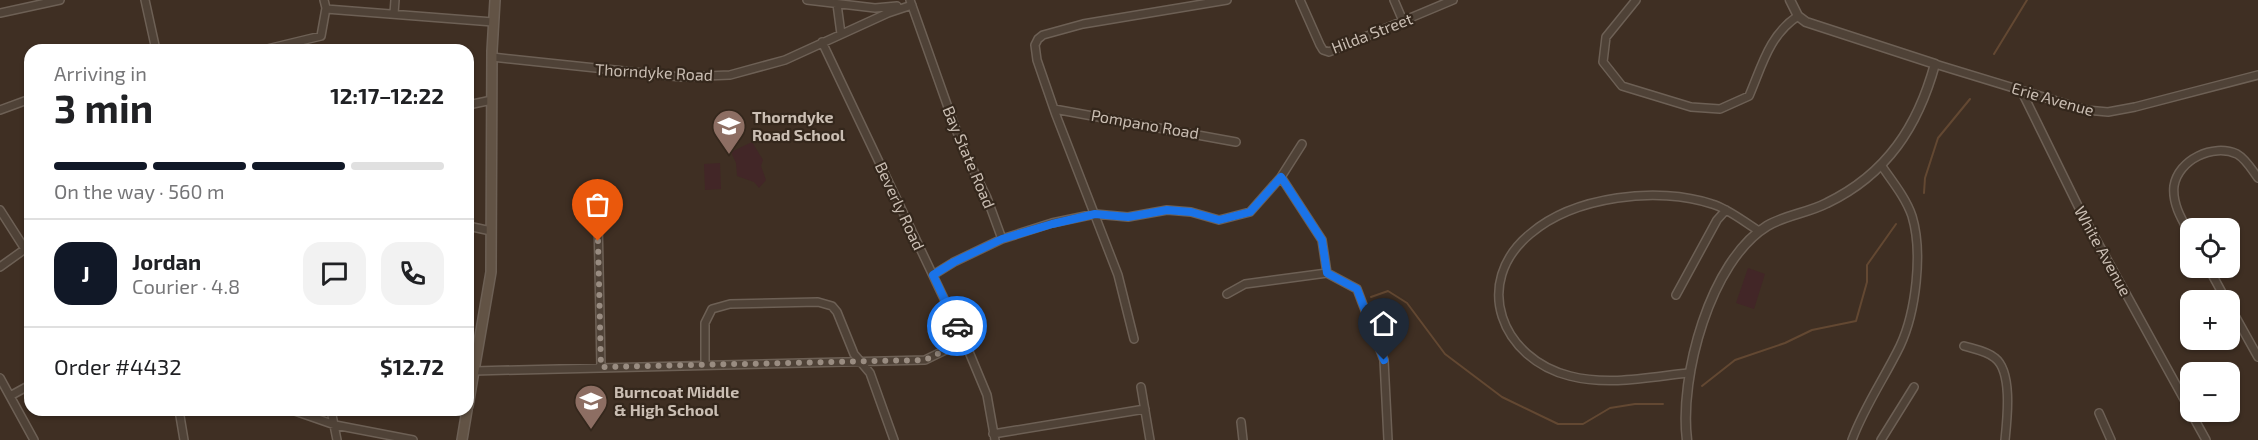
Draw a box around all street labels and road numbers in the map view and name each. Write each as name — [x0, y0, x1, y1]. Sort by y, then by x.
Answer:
street label: Hilda Street — [1329, 8, 1415, 57]
street label: Thorndyke Road — [595, 59, 713, 84]
street label: Erie Avenue — [2010, 78, 2096, 119]
street label: Bay State Road — [939, 103, 1000, 211]
street label: Pompano Road — [1090, 105, 1201, 142]
street label: Beverly Road — [872, 159, 929, 253]
street label: White Avenue — [2071, 202, 2136, 299]

